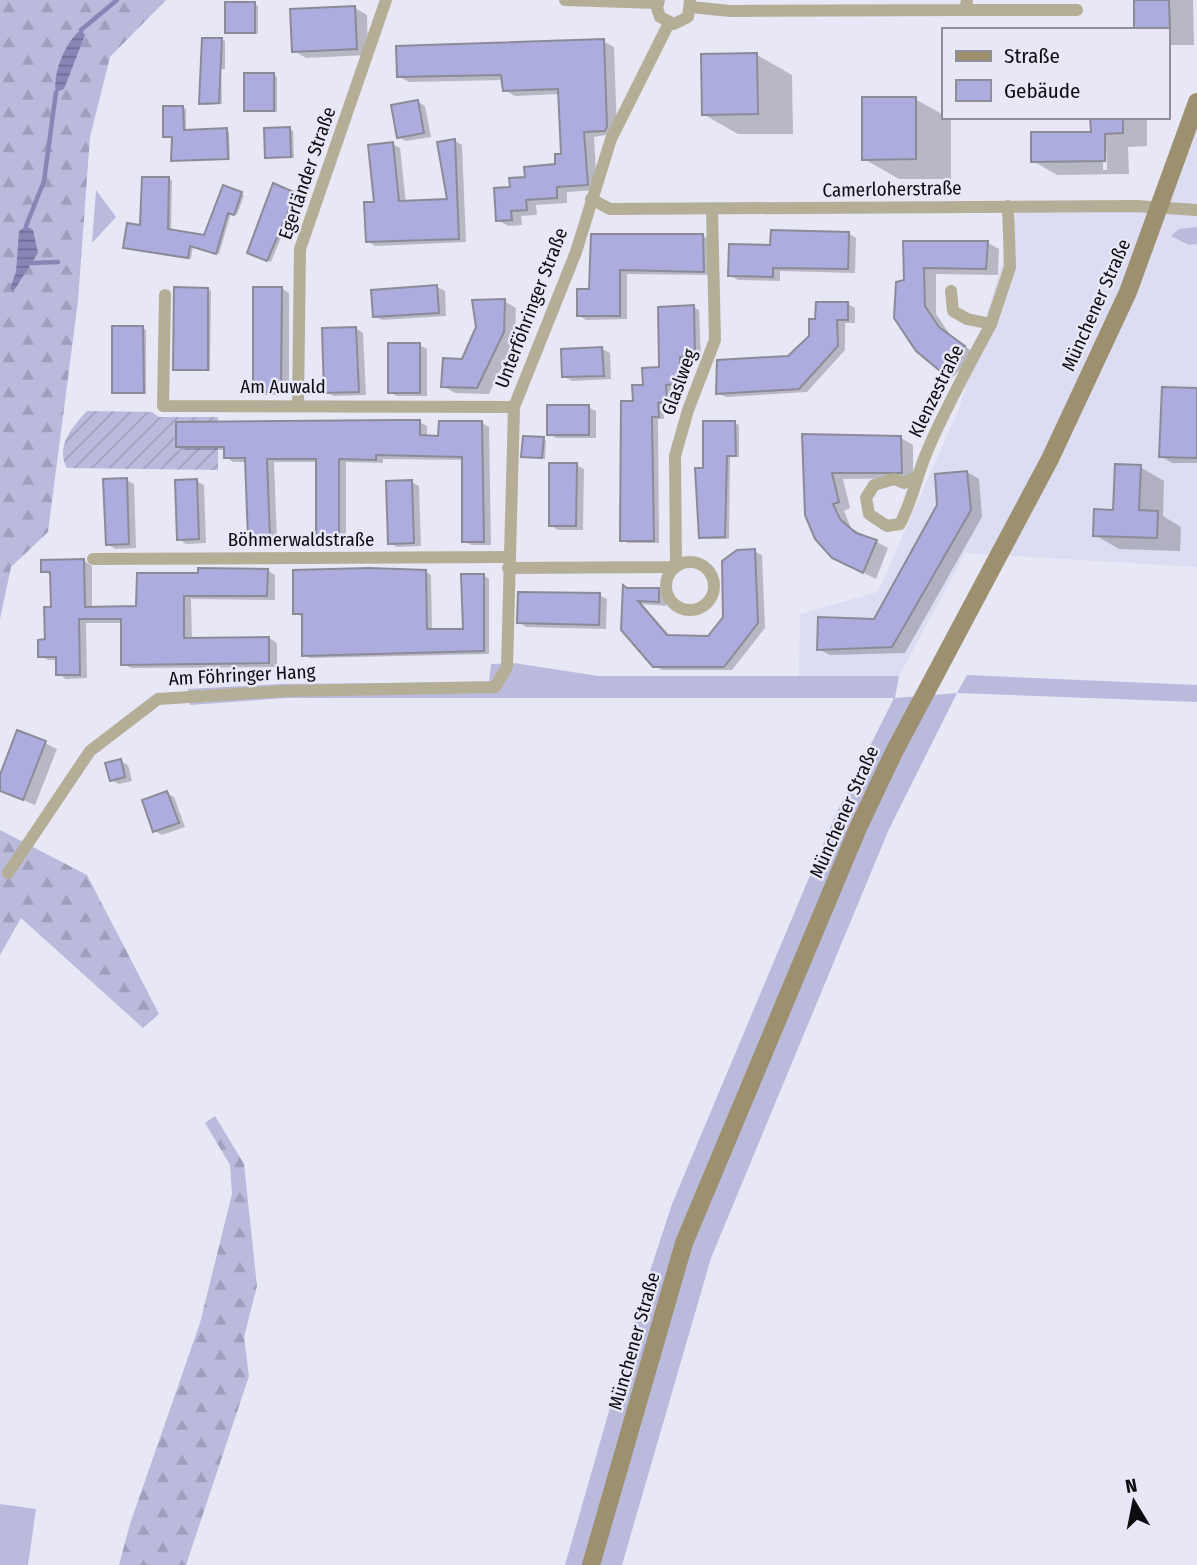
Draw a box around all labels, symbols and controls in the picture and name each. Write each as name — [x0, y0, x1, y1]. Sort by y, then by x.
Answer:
legend — [942, 28, 1169, 119]
text: Straße — [1004, 43, 1060, 69]
text: Gebäude — [1004, 78, 1080, 104]
street label: Egerländer Straße — [274, 104, 340, 242]
street label: Camerloherstraße — [822, 176, 962, 202]
street label: Unterföhringer Straße — [490, 225, 572, 391]
street label: Münchener Straße — [1057, 235, 1135, 375]
street label: Klenzestraße — [904, 341, 968, 441]
street label: Glaslweg — [656, 346, 702, 418]
street label: Am Auwald — [240, 375, 326, 398]
street label: Böhmerwaldstraße — [228, 528, 374, 551]
street label: Am Föhringer Hang — [168, 660, 316, 690]
street label: Münchener Straße — [805, 742, 883, 882]
street label: Münchener Straße — [603, 1270, 665, 1412]
north arrow — [1099, 1467, 1169, 1537]
text: N — [1124, 1473, 1139, 1498]

